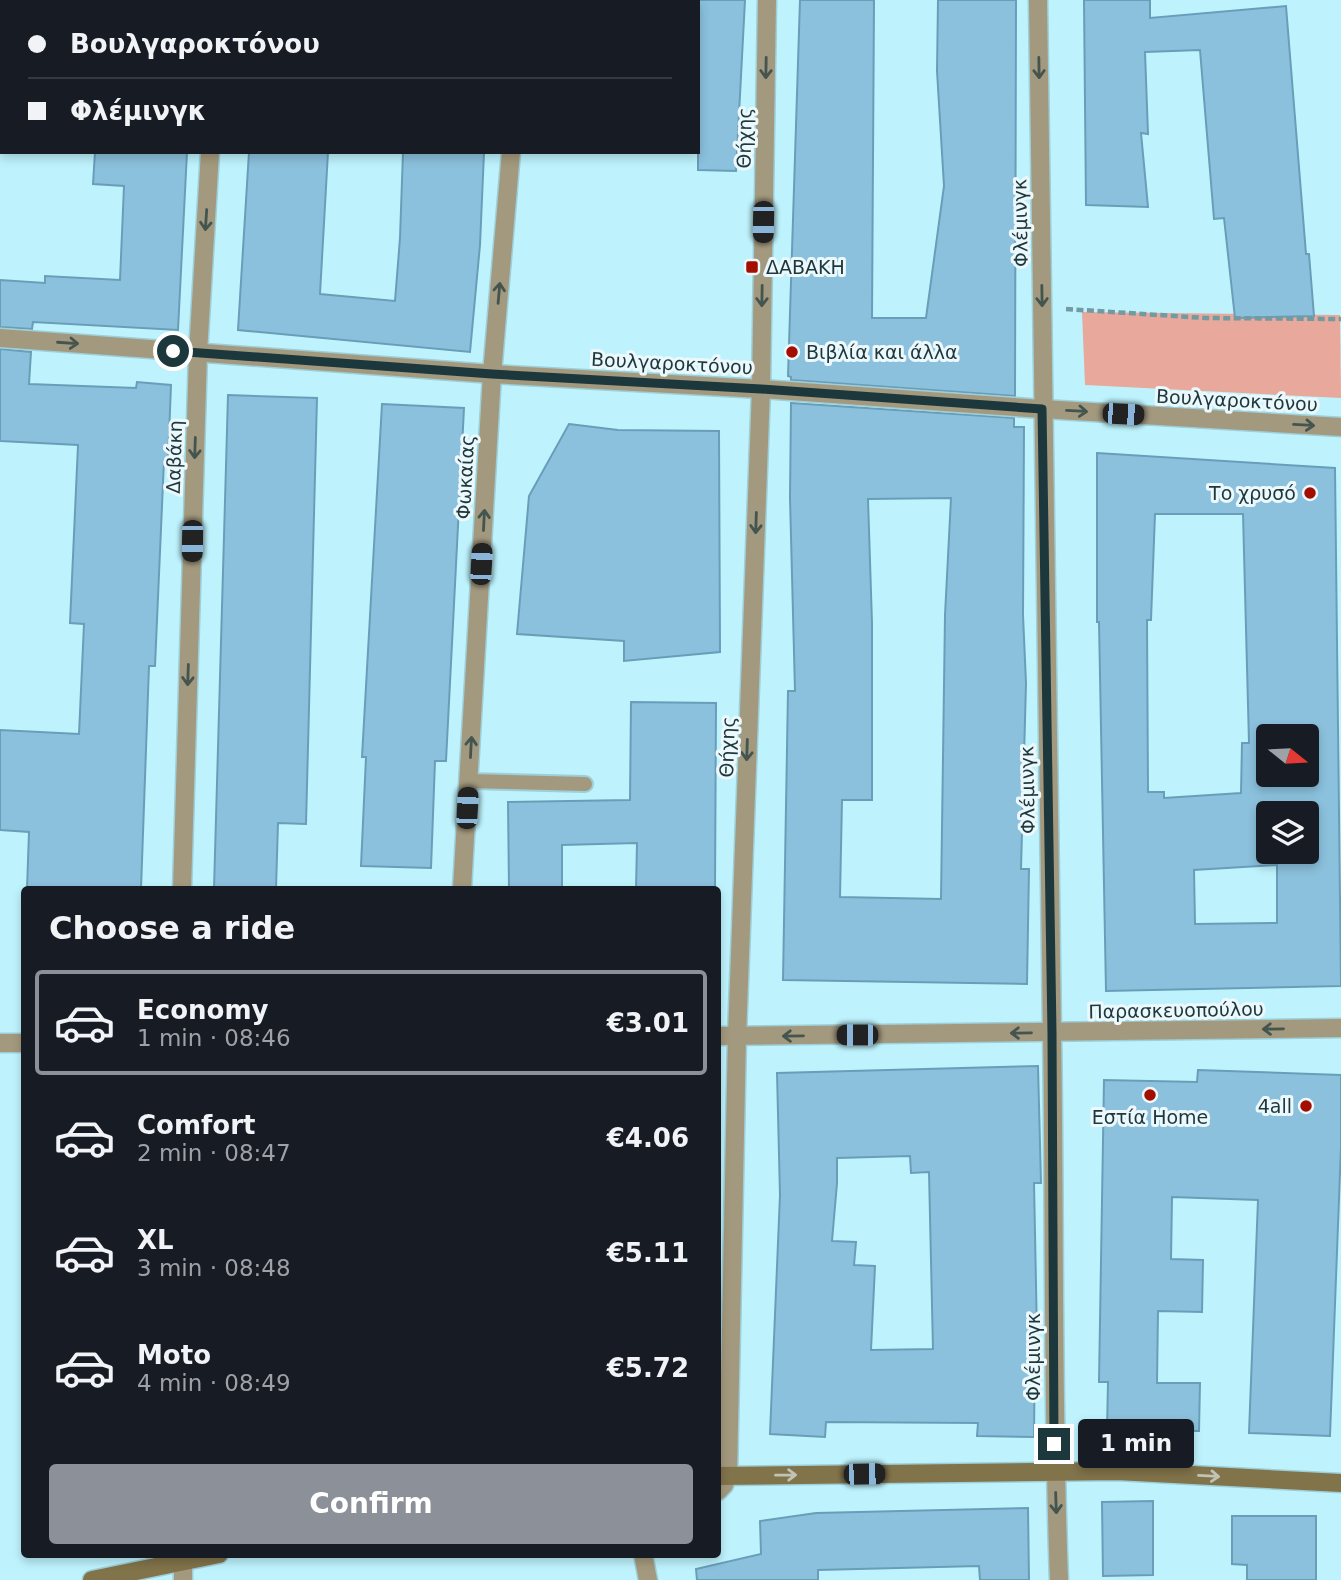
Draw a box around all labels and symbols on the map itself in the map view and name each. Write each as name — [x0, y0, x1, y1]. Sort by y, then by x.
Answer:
one-way arrow — [759, 56, 773, 79]
one-way arrow — [1032, 56, 1046, 79]
street label: Θήχης — [732, 107, 756, 169]
street label: Φλέμινγκ — [1008, 179, 1032, 267]
car — [753, 201, 774, 243]
one-way arrow — [199, 209, 212, 231]
place label: ΔΑΒΑΚΗ — [766, 256, 845, 278]
marker: ΔΑΒΑΚΗ — [744, 259, 760, 275]
one-way arrow — [493, 283, 506, 305]
one-way arrow — [755, 284, 769, 307]
one-way arrow — [1035, 284, 1049, 307]
route start — [157, 335, 189, 367]
one-way arrow — [56, 337, 79, 350]
place label: Βιβλία και άλλα — [806, 341, 958, 363]
marker: Βιβλία και άλλα — [784, 344, 800, 360]
street label: Βουλγαροκτόνου — [591, 348, 753, 378]
street label: Βουλγαροκτόνου — [1156, 385, 1318, 415]
car — [1102, 402, 1145, 426]
one-way arrow — [1065, 405, 1088, 418]
one-way arrow — [1293, 418, 1316, 431]
street label: Δαβάκη — [162, 420, 186, 494]
street label: Φωκαίας — [452, 434, 478, 520]
one-way arrow — [188, 436, 201, 459]
place label: Το χρυσό — [1208, 482, 1296, 504]
marker: Το χρυσό — [1302, 485, 1318, 501]
one-way arrow — [477, 509, 490, 532]
one-way arrow — [749, 511, 762, 534]
car — [182, 520, 203, 562]
car — [470, 542, 493, 586]
one-way arrow — [181, 663, 195, 686]
street label: Θήχης — [715, 716, 739, 778]
north arrow — [1256, 724, 1320, 788]
one-way arrow — [464, 736, 477, 759]
one-way arrow — [741, 739, 754, 762]
street label: Φλέμινγκ — [1015, 746, 1039, 834]
car — [456, 786, 479, 830]
street label: Παρασκευοπούλου — [1088, 997, 1264, 1023]
one-way arrow — [1262, 1022, 1285, 1036]
car — [837, 1025, 879, 1046]
one-way arrow — [1010, 1026, 1033, 1040]
one-way arrow — [782, 1029, 805, 1043]
marker: Εστία Home — [1142, 1087, 1158, 1103]
place label: 4all — [1258, 1095, 1292, 1117]
marker: 4all — [1298, 1098, 1314, 1114]
place label: Εστία Home — [1092, 1106, 1208, 1128]
street label: Φλέμινγκ — [1022, 1313, 1044, 1401]
callout: 1 min — [1078, 1420, 1194, 1468]
route end — [1038, 1428, 1070, 1460]
car — [843, 1463, 886, 1485]
one-way arrow — [774, 1468, 797, 1481]
one-way arrow — [1197, 1470, 1220, 1483]
one-way arrow — [1049, 1491, 1062, 1514]

